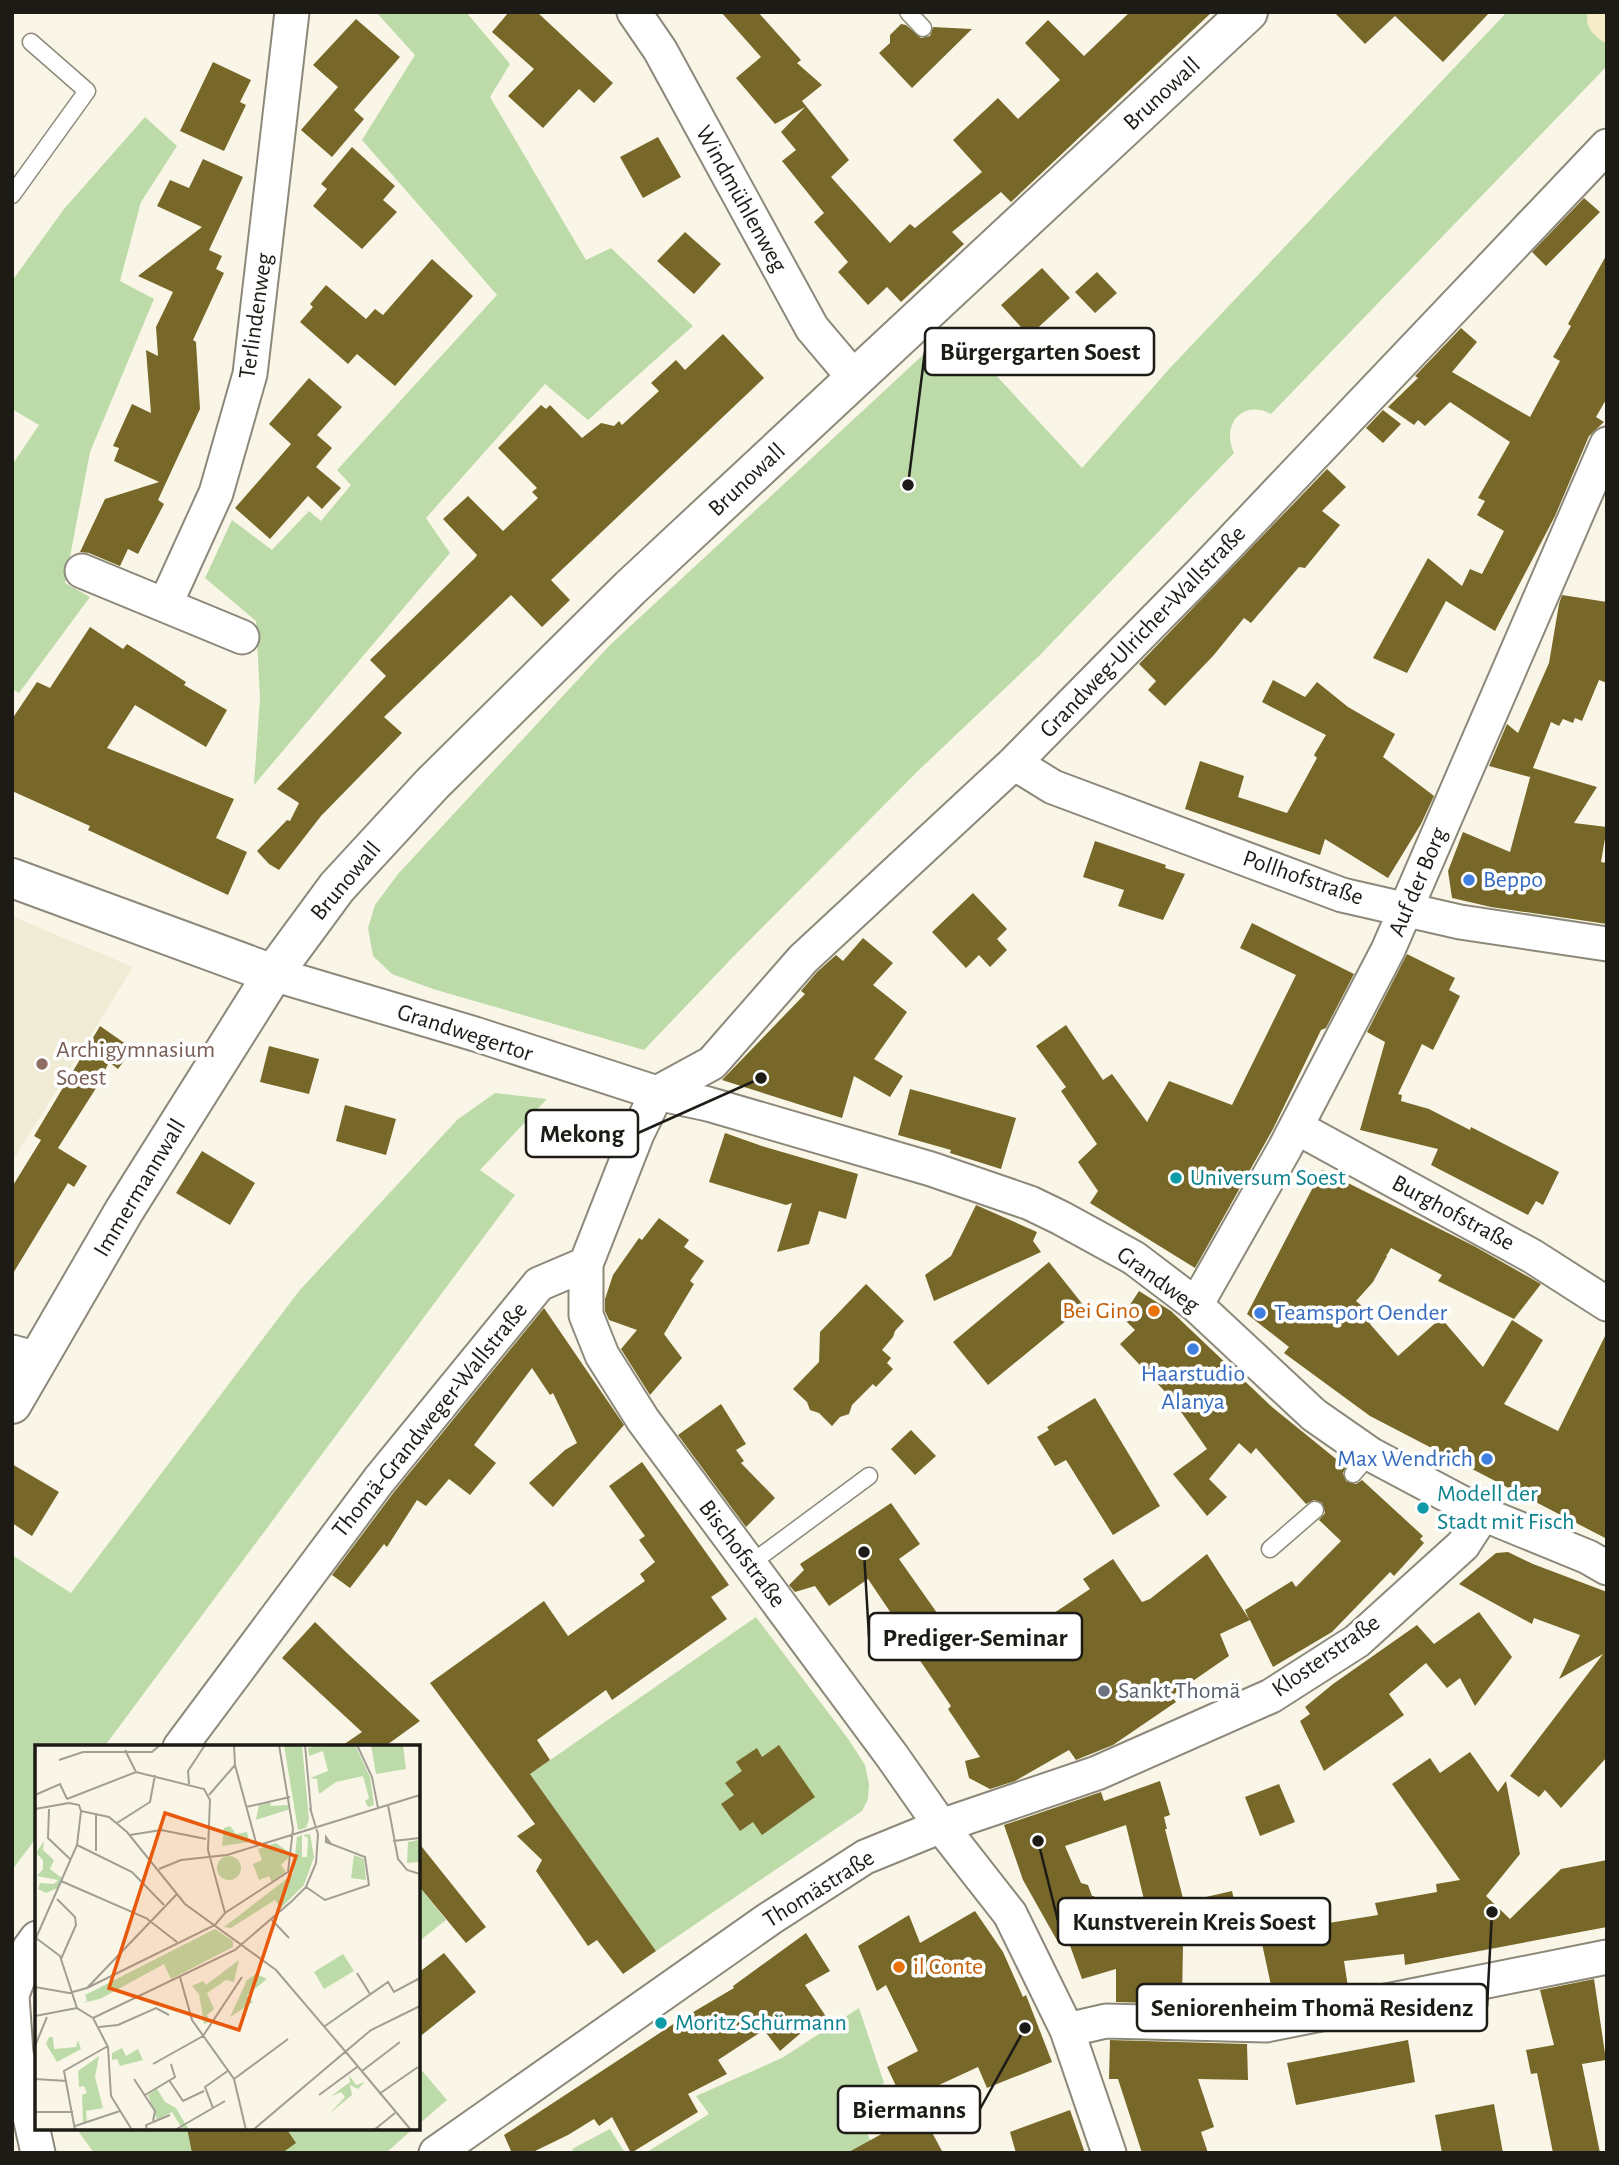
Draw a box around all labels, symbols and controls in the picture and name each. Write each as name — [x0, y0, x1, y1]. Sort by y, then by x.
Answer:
street label: Brunowall — [1119, 53, 1205, 135]
street label: Windmühlenweg — [691, 122, 791, 276]
street label: Terlindenweg — [235, 251, 277, 381]
callout: Bürgergarten Soest — [925, 328, 1154, 375]
text: Bürgergarten Soest — [940, 339, 1141, 365]
street label: Brunowall — [704, 439, 790, 521]
street label: Grandweg-Ulricher-Wallstraße — [1036, 521, 1250, 743]
street label: Auf der Borg — [1384, 824, 1452, 940]
street label: Brunowall — [306, 837, 386, 925]
street label: Pollhofstraße — [1240, 846, 1366, 910]
place label: Beppo — [1483, 868, 1543, 892]
marker: Beppo — [1461, 872, 1477, 888]
street label: Grandwegertor — [394, 1000, 536, 1066]
place label: Archigymnasium Soest — [56, 1038, 215, 1090]
marker: Archigymnasium Soest — [34, 1056, 50, 1072]
callout: Mekong — [526, 1110, 638, 1157]
street label: Immermannwall — [90, 1115, 190, 1261]
text: Mekong — [540, 1121, 625, 1147]
place label: Universum Soest — [1190, 1166, 1346, 1190]
marker: Universum Soest — [1168, 1170, 1184, 1186]
street label: Burghofstraße — [1388, 1171, 1518, 1255]
street label: Grandweg — [1112, 1242, 1204, 1318]
street label: Thomä-Grandweger-Wallstraße — [328, 1298, 532, 1542]
place label: Bei Gino — [1062, 1299, 1140, 1323]
place label: Teamsport Oender — [1274, 1301, 1447, 1325]
marker: Bei Gino — [1146, 1303, 1162, 1319]
marker: Teamsport Oender — [1252, 1305, 1268, 1321]
marker: Haarstudio Alanya — [1185, 1341, 1201, 1357]
place label: Haarstudio Alanya — [1141, 1362, 1245, 1414]
place label: Max Wendrich — [1337, 1447, 1473, 1471]
marker: Max Wendrich — [1479, 1451, 1495, 1467]
place label: Modell der Stadt mit Fisch — [1437, 1482, 1575, 1534]
street label: Bischofstraße — [694, 1496, 790, 1612]
marker: Modell der Stadt mit Fisch — [1415, 1500, 1431, 1516]
street label: Klosterstraße — [1268, 1610, 1384, 1702]
callout: Prediger-Seminar — [869, 1613, 1082, 1660]
text: Prediger-Seminar — [882, 1625, 1068, 1651]
place label: Sankt Thomä — [1118, 1679, 1240, 1703]
marker: Sankt Thomä — [1096, 1683, 1112, 1699]
inset map — [35, 1745, 420, 2130]
street label: Thomästraße — [759, 1846, 879, 1932]
callout: Kunstverein Kreis Soest — [1058, 1898, 1330, 1945]
text: Kunstverein Kreis Soest — [1072, 1909, 1316, 1935]
place label: il Conte — [913, 1955, 983, 1979]
marker: il Conte — [891, 1959, 907, 1975]
callout: Seniorenheim Thomä Residenz — [1137, 1984, 1487, 2031]
text: Seniorenheim Thomä Residenz — [1151, 1995, 1473, 2021]
place label: Moritz Schürmann — [675, 2011, 847, 2035]
marker: Moritz Schürmann — [653, 2015, 669, 2031]
callout: Biermanns — [838, 2086, 980, 2133]
text: Biermanns — [852, 2097, 966, 2123]

